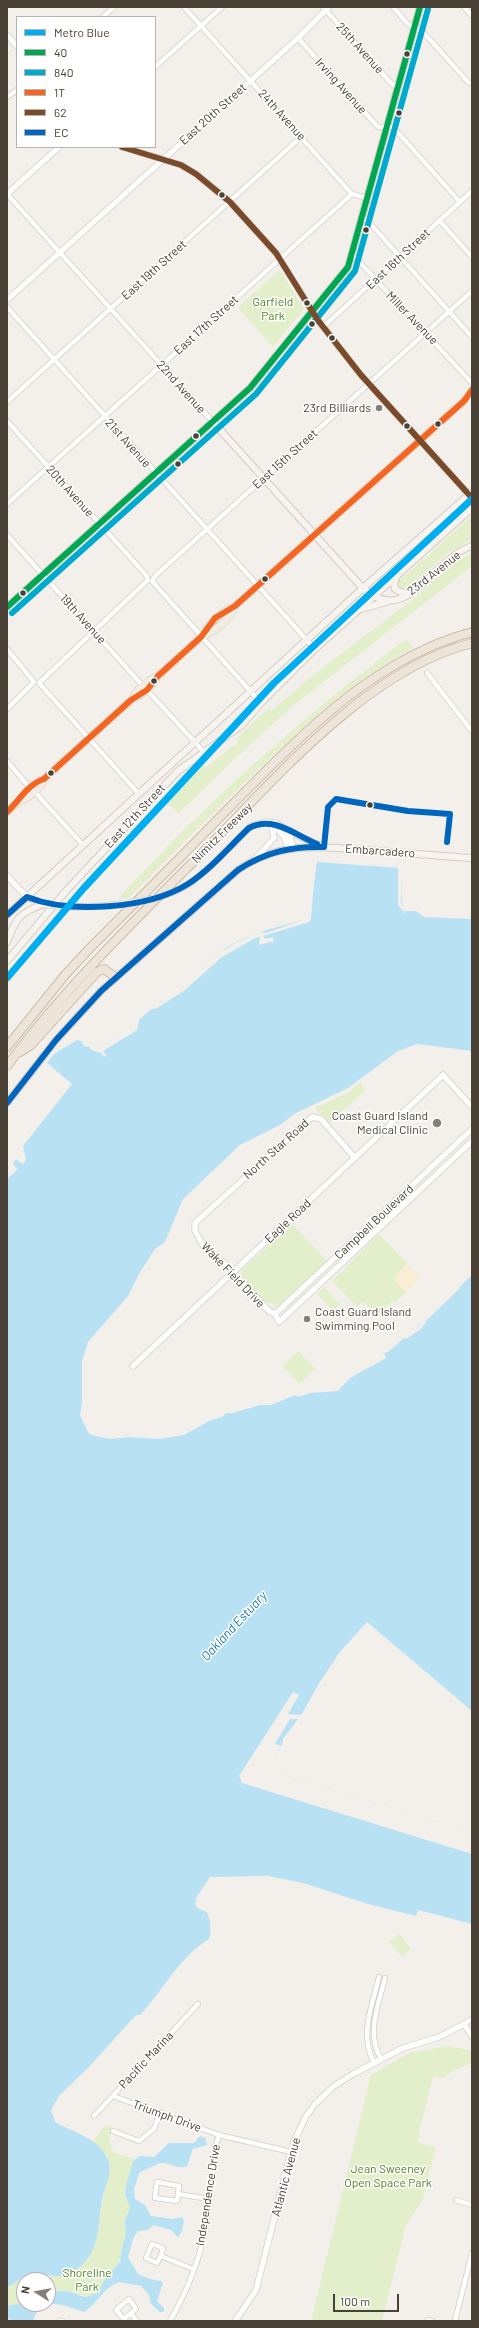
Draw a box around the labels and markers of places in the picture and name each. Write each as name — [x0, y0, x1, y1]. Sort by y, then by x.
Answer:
unlabelled marker — [402, 49, 412, 59]
unlabelled marker — [394, 108, 404, 118]
unlabelled marker — [217, 190, 227, 200]
unlabelled marker — [361, 225, 371, 235]
unlabelled marker — [302, 298, 312, 308]
unlabelled marker — [307, 319, 317, 329]
unlabelled marker — [327, 333, 337, 343]
place label: 23rd Billiards — [303, 401, 371, 415]
marker: 23rd Billiards — [374, 403, 384, 413]
unlabelled marker — [433, 419, 443, 429]
unlabelled marker — [402, 421, 412, 431]
unlabelled marker — [191, 431, 201, 441]
unlabelled marker — [173, 459, 183, 469]
unlabelled marker — [260, 574, 270, 584]
unlabelled marker — [18, 588, 28, 598]
unlabelled marker — [149, 676, 159, 686]
unlabelled marker — [46, 768, 56, 778]
unlabelled marker — [365, 800, 375, 810]
place label: Coast Guard Island Medical Clinic — [332, 1109, 428, 1137]
marker: Coast Guard Island Medical Clinic — [431, 1117, 443, 1129]
place label: Coast Guard Island Swimming Pool — [315, 1305, 411, 1333]
marker: Coast Guard Island Swimming Pool — [302, 1314, 312, 1324]

